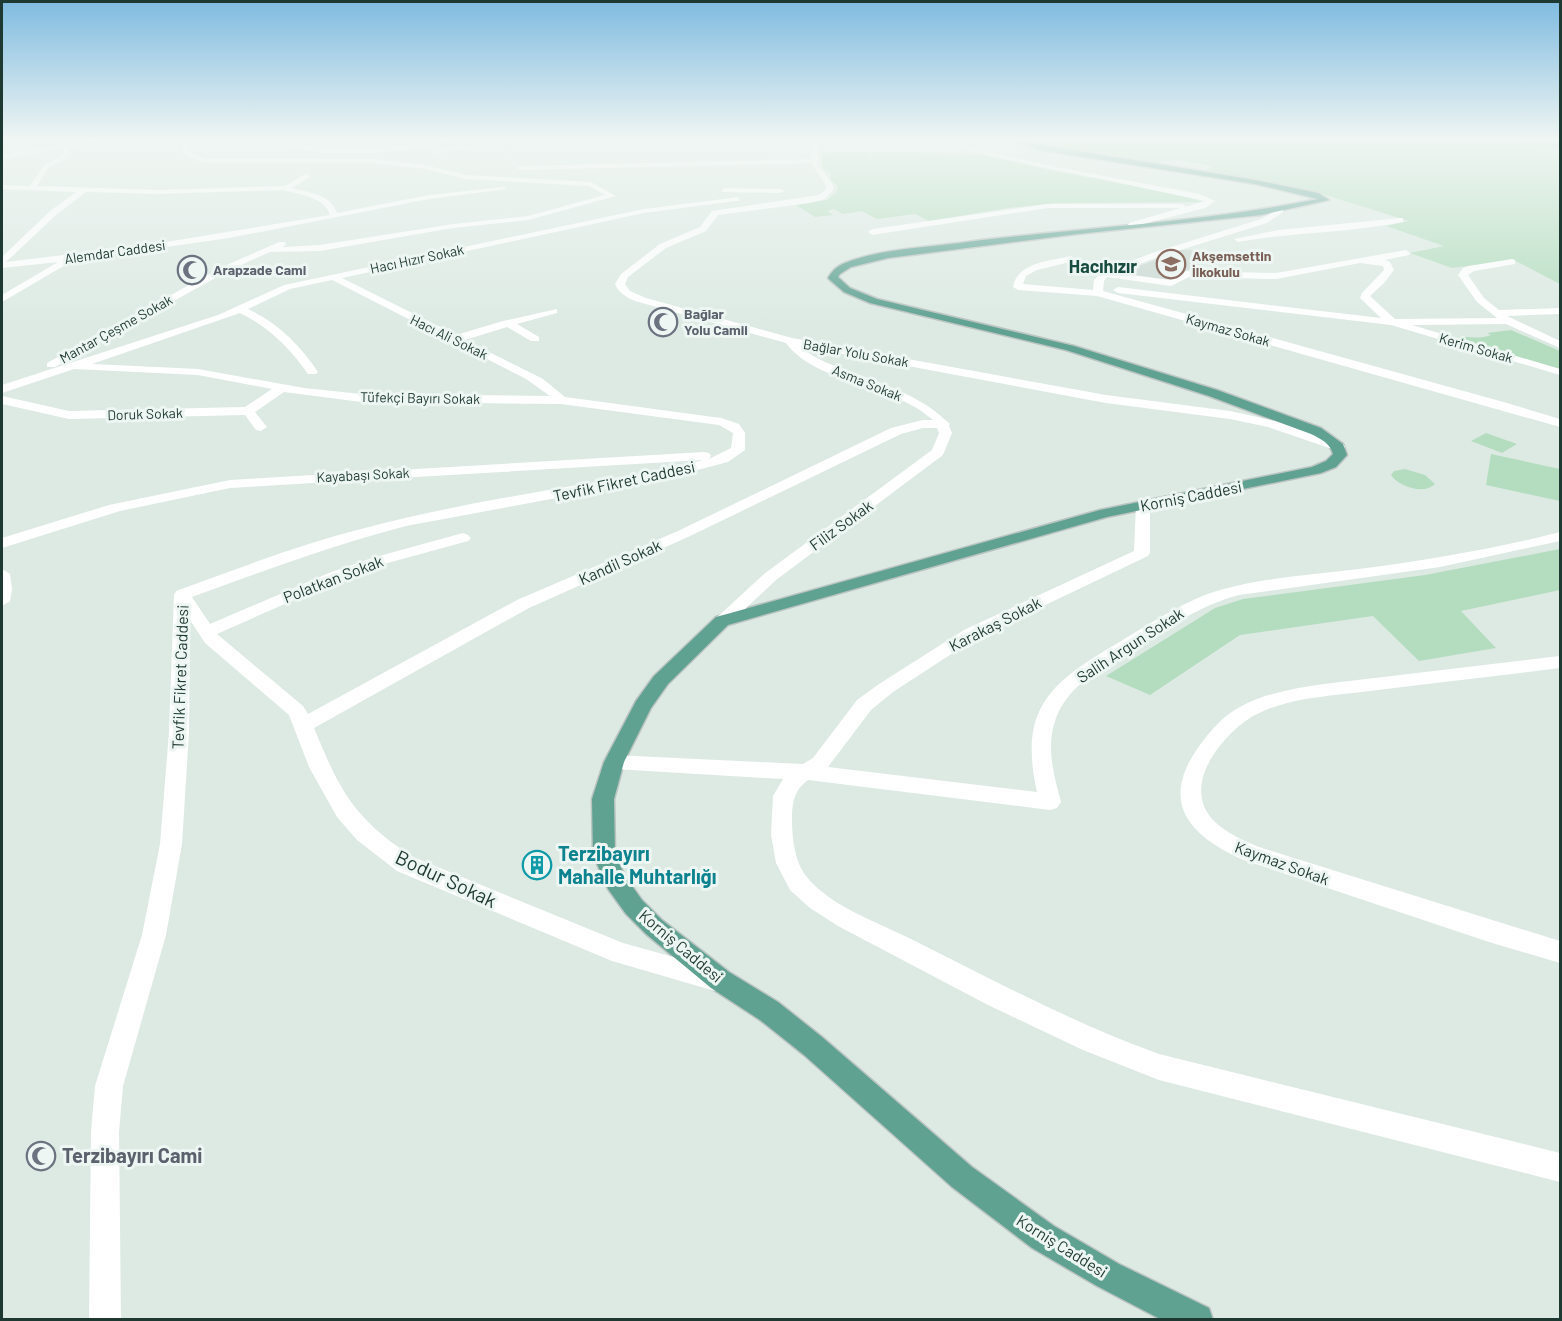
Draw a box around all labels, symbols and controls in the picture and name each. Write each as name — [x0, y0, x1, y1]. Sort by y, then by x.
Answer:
street label: Alemdar Caddesi — [63, 236, 167, 267]
street label: Hacı Hızır Sokak — [368, 240, 465, 277]
place label: Akşemsettin İlkokulu — [1192, 247, 1271, 280]
school or university icon: Akşemsettin İlkokulu — [1155, 248, 1187, 280]
mosque icon: Arapzade Cami — [176, 254, 208, 286]
district label: Hacıhızır — [1069, 255, 1137, 277]
place label: Arapzade Cami — [213, 261, 306, 278]
street label: Mantar Çeşme Sokak — [57, 291, 175, 367]
place label: Bağlar Yolu Camii — [684, 305, 748, 338]
mosque icon: Bağlar Yolu Camii — [647, 306, 679, 338]
street label: Kaymaz Sokak — [1184, 309, 1272, 350]
street label: Hacı Ali Sokak — [408, 310, 491, 363]
street label: Kerim Sokak — [1437, 329, 1515, 366]
street label: Bağlar Yolu Sokak — [802, 335, 910, 370]
street label: Asma Sokak — [830, 361, 905, 404]
street label: Tüfekçi Bayırı Sokak — [360, 388, 480, 407]
street label: Doruk Sokak — [107, 404, 183, 423]
street label: Tevfik Fikret Caddesi — [551, 456, 697, 505]
street label: Kayabaşı Sokak — [316, 464, 410, 485]
street label: Korniş Caddesi — [1138, 476, 1243, 515]
street label: Filiz Sokak — [805, 495, 876, 554]
street label: Kandil Sokak — [576, 535, 664, 588]
street label: Polatkan Sokak — [280, 551, 385, 606]
street label: Karakaş Sokak — [945, 592, 1044, 655]
street label: Salih Argun Sokak — [1073, 603, 1187, 686]
street label: Tevfik Fikret Caddesi — [167, 604, 192, 750]
street label: Kaymaz Sokak — [1232, 837, 1332, 888]
place label: Terzibayırı Mahalle Muhtarlığı — [558, 841, 716, 888]
street label: Bodur Sokak — [392, 844, 501, 912]
building icon: Terzibayırı Mahalle Muhtarlığı — [521, 849, 553, 881]
street label: Korniş Caddesi — [636, 905, 727, 986]
mosque icon: Terzibayırı Cami — [25, 1140, 57, 1172]
place label: Terzibayırı Cami — [62, 1143, 202, 1167]
street label: Korniş Caddesi — [1013, 1210, 1111, 1281]

